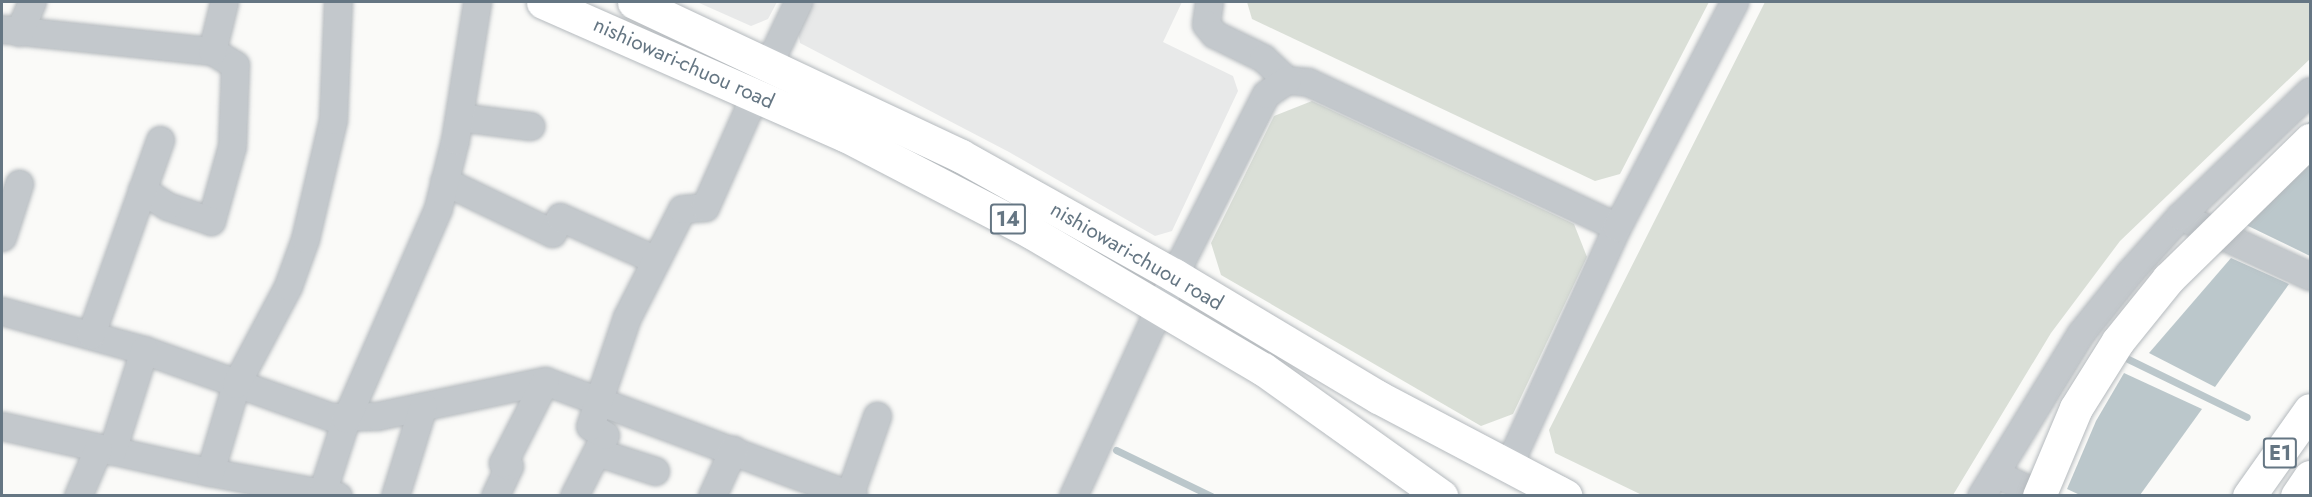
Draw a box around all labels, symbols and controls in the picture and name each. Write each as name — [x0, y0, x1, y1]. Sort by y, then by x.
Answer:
street label: nishiowari-chuou road — [590, 12, 778, 114]
street label: nishiowari-chuou road — [1046, 196, 1228, 316]
road number: 14 — [988, 202, 1028, 236]
road number: E1 — [2262, 436, 2298, 470]

